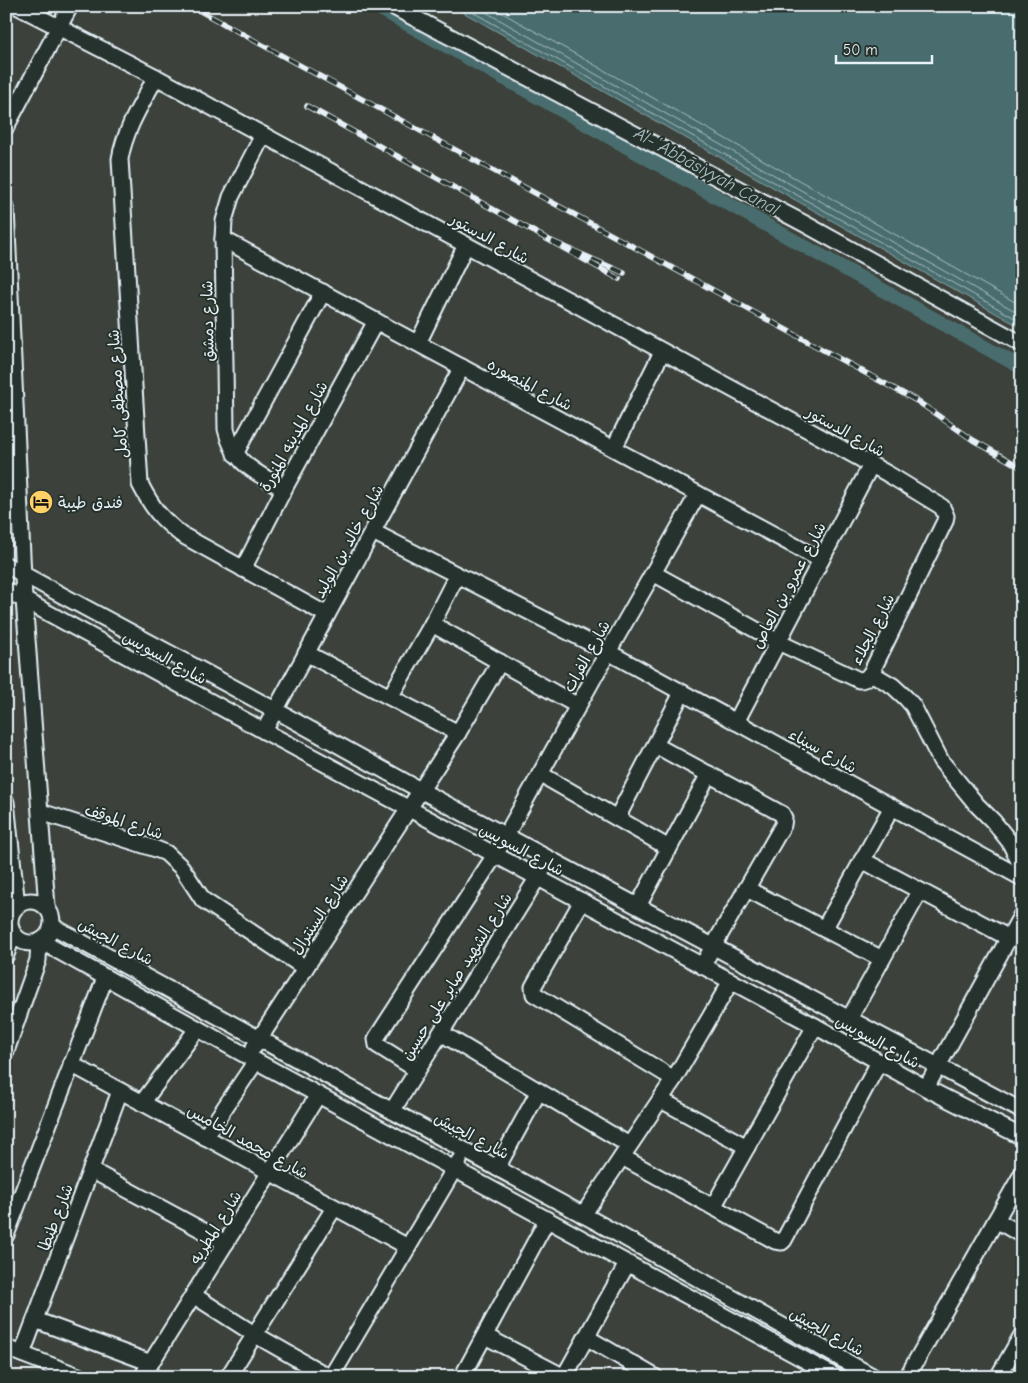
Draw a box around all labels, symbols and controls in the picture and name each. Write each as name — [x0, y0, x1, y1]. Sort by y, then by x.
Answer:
scale bar — [836, 32, 932, 64]
text: 50 m — [843, 41, 878, 59]
water label: Al-ʿAbbāsiyyah Canal — [630, 122, 784, 221]
street label: شارع الدستور — [444, 209, 532, 270]
street label: شارع دمشق — [198, 280, 220, 362]
street label: شارع مصطفى كامل — [105, 329, 133, 459]
street label: شارع المنصوره — [483, 355, 575, 416]
street label: شارع المدينه المنورة — [256, 378, 333, 496]
street label: شارع الدستور — [800, 402, 888, 463]
street label: شارع خالد بن الوليد — [310, 482, 389, 602]
hotel icon: فندق طيبة — [28, 489, 54, 515]
place label: فندق طيبة — [58, 494, 123, 512]
street label: شارع عمرو بن العاص — [748, 519, 832, 653]
street label: شارع الجلاء — [847, 591, 900, 669]
street label: شارع الفرات — [560, 617, 616, 696]
street label: شارع السويس — [118, 627, 210, 690]
street label: شارع سيناء — [784, 725, 860, 779]
street label: شارع الموقف — [82, 801, 165, 845]
street label: شارع السويس — [475, 820, 567, 881]
street label: شارع السنترال — [287, 871, 354, 959]
street label: شارع الشهيد صابر على حسين — [398, 889, 518, 1065]
street label: شارع الجيش — [74, 915, 156, 971]
street label: شارع السويس — [831, 1011, 923, 1074]
street label: شارع محمد الخامس — [183, 1101, 311, 1184]
street label: شارع الجيش — [430, 1109, 512, 1165]
street label: شارع طنطا — [35, 1181, 79, 1254]
street label: شارع المطريه — [186, 1188, 247, 1269]
street label: شارع الجيش — [785, 1304, 867, 1361]

